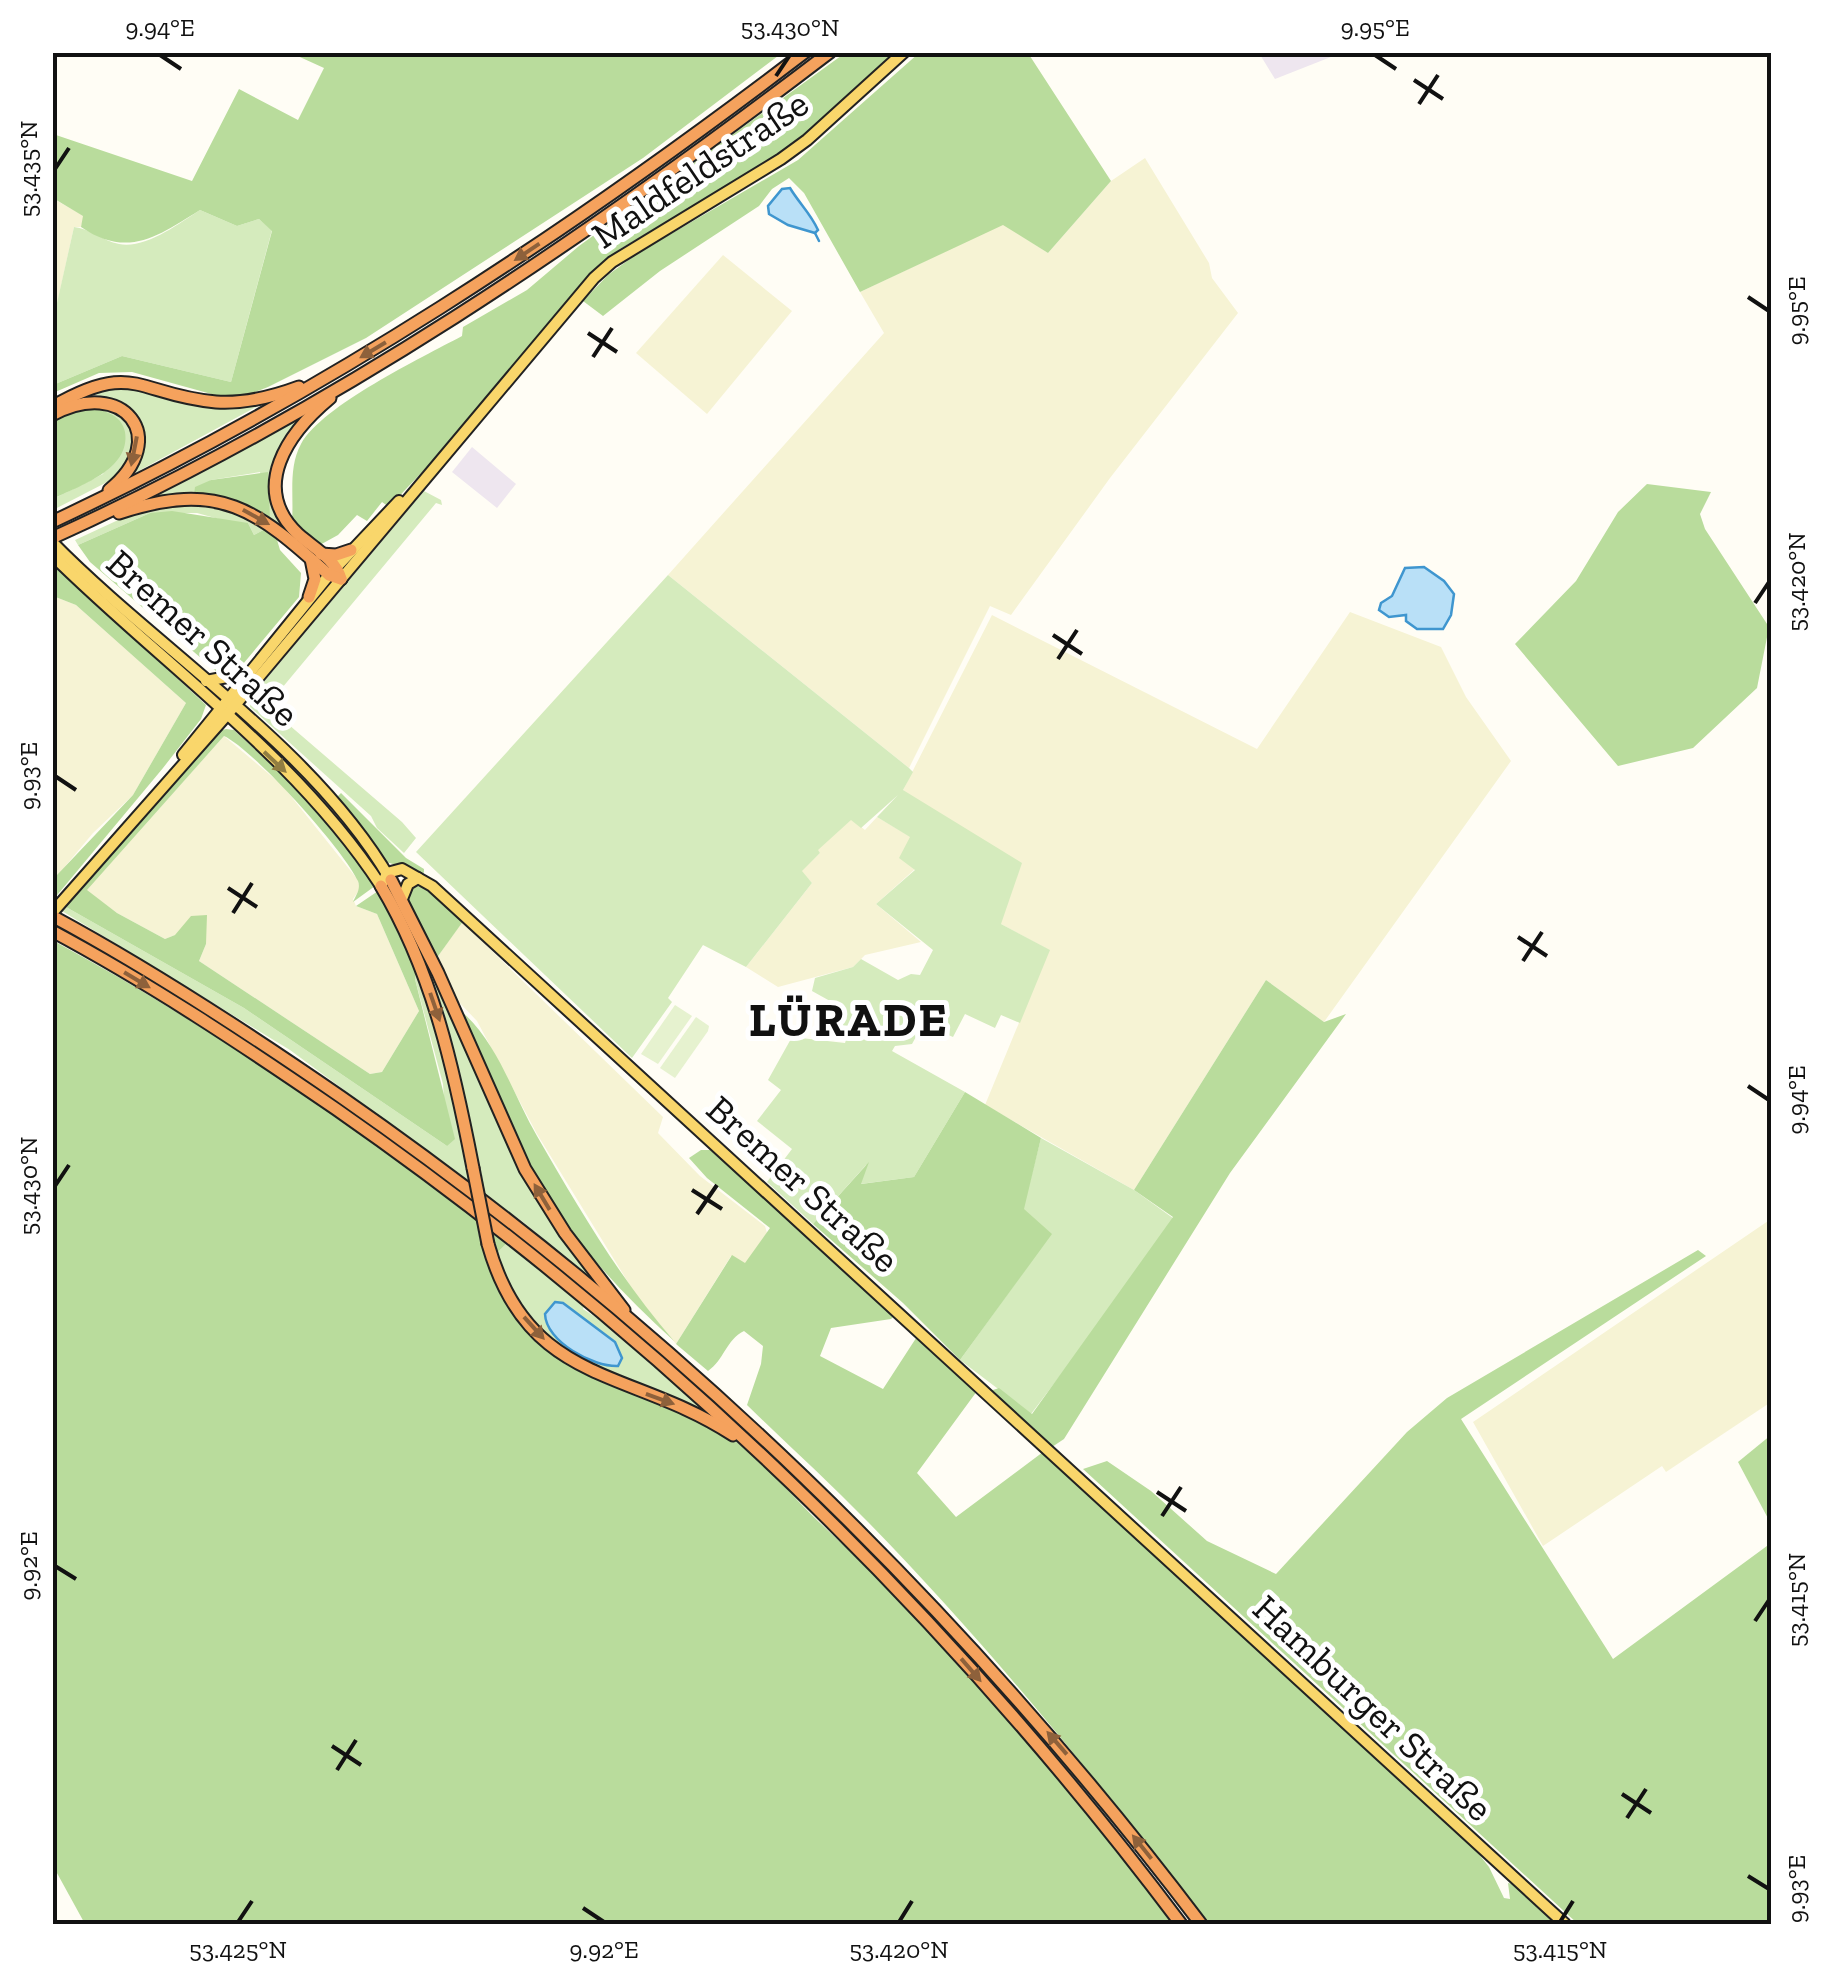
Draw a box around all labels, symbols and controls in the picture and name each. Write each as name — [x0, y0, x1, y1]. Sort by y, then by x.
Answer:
text: 9.94°E — [125, 12, 195, 42]
text: 53.430°N — [741, 12, 839, 42]
text: 9.95°E — [1340, 12, 1410, 42]
street label: Maldfeldstraße — [583, 80, 817, 258]
text: 53.435°N — [13, 120, 43, 218]
one-way arrow — [513, 242, 540, 261]
text: 9.95°E — [1781, 276, 1811, 346]
one-way arrow — [359, 341, 387, 358]
one-way arrow — [126, 436, 142, 467]
one-way arrow — [242, 507, 270, 525]
text: 53.420°N — [1781, 532, 1811, 632]
street label: Bremer Straße — [97, 540, 309, 736]
text: 9.93°E — [13, 742, 43, 810]
one-way arrow — [263, 750, 287, 773]
one-way arrow — [123, 971, 151, 988]
district label: LÜRADE — [749, 991, 949, 1048]
one-way arrow — [428, 992, 443, 1022]
text: 9.94°E — [1781, 1065, 1811, 1135]
street label: Bremer Straße — [697, 1086, 909, 1282]
text: 53.430°N — [13, 1137, 43, 1235]
one-way arrow — [534, 1183, 551, 1211]
one-way arrow — [522, 1316, 545, 1340]
one-way arrow — [646, 1392, 676, 1407]
text: 9.92°E — [13, 1531, 43, 1601]
text: 53.415°N — [1781, 1553, 1811, 1647]
street label: Hamburger Straße — [1244, 1585, 1502, 1831]
one-way arrow — [959, 1657, 981, 1682]
one-way arrow — [1046, 1731, 1068, 1756]
one-way arrow — [1132, 1835, 1153, 1860]
text: 9.93°E — [1781, 1855, 1811, 1923]
text: 53.425°N — [189, 1934, 287, 1964]
text: 9.92°E — [569, 1934, 639, 1964]
text: 53.420°N — [849, 1934, 949, 1964]
text: 53.415°N — [1513, 1934, 1607, 1964]

